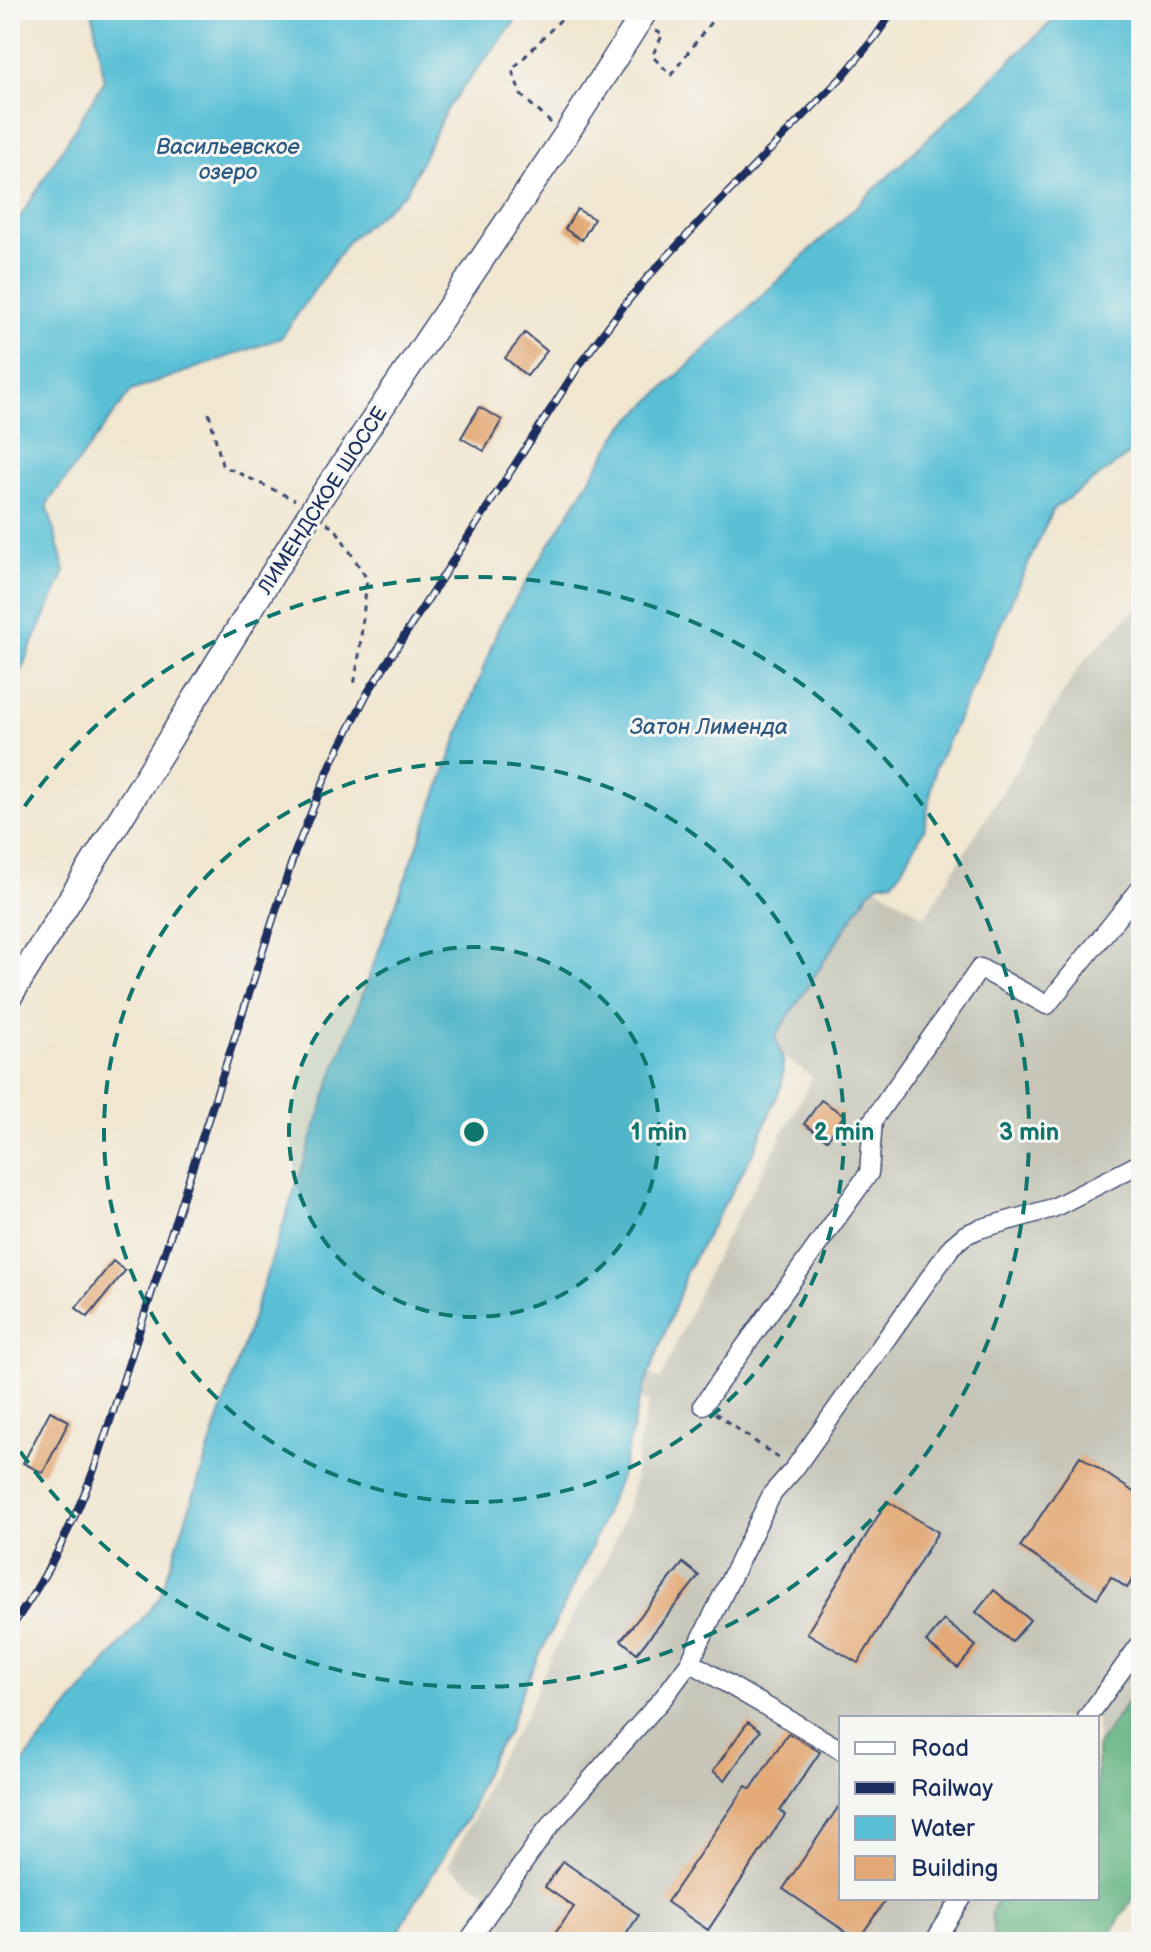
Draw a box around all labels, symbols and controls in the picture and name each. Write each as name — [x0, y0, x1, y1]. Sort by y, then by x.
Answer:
water label: Васильевское озеро — [156, 134, 301, 186]
street label: ЛИМЕНДСКОЕ ШОССЕ — [253, 402, 392, 600]
water label: Затон Лименда — [630, 714, 788, 741]
centre of rings — [460, 1118, 488, 1146]
text: 1 min — [631, 1118, 687, 1147]
text: 2 min — [814, 1118, 874, 1147]
text: 3 min — [999, 1118, 1059, 1147]
legend — [839, 1716, 1099, 1900]
text: Road — [911, 1734, 969, 1763]
text: Railway — [911, 1774, 993, 1803]
text: Water — [911, 1814, 975, 1843]
text: Building — [911, 1854, 998, 1883]

